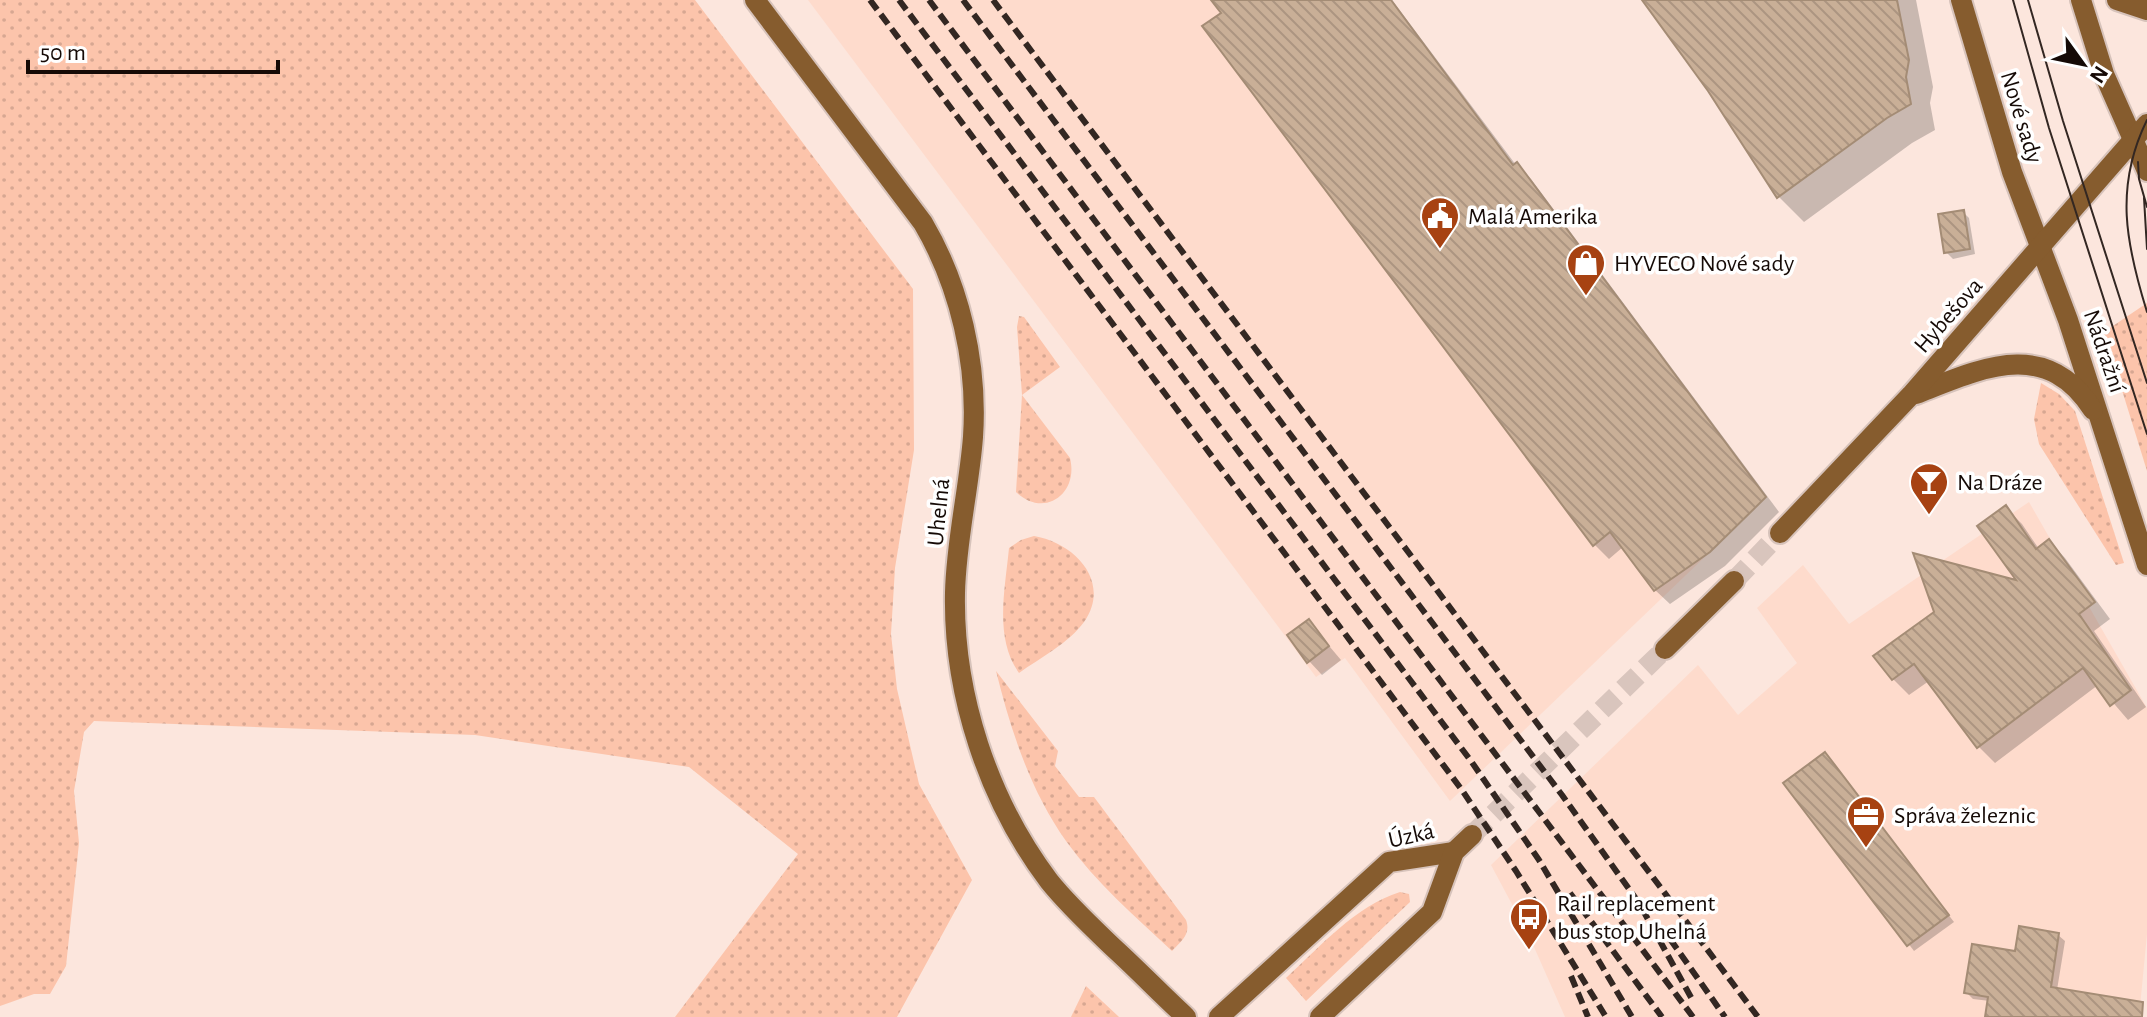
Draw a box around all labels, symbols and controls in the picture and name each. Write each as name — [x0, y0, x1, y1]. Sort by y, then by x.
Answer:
scale bar — [28, 24, 278, 74]
north arrow — [2043, 24, 2123, 104]
text: 50 m — [40, 41, 86, 65]
text: N — [2086, 62, 2112, 87]
street label: Nové sady — [1996, 68, 2046, 166]
public building icon: Malá Amerika — [1419, 195, 1461, 250]
place label: Malá Amerika — [1468, 205, 1598, 229]
shop icon: HYVECO Nové sady — [1565, 242, 1607, 297]
place label: HYVECO Nové sady — [1614, 252, 1794, 276]
street label: Hybešova — [1910, 274, 1988, 358]
street label: Nádražní — [2079, 307, 2129, 396]
bar icon: Na Dráze — [1908, 461, 1950, 516]
place label: Na Dráze — [1957, 471, 2043, 495]
street label: Uhelná — [924, 477, 954, 547]
office icon: Správa železnic — [1845, 794, 1887, 849]
place label: Správa železnic — [1894, 804, 2035, 828]
street label: Úzká — [1385, 817, 1437, 853]
place label: Rail replacement bus stop Uhelná — [1557, 892, 1716, 944]
bus stop icon: Rail replacement bus stop Uhelná — [1508, 896, 1550, 951]

